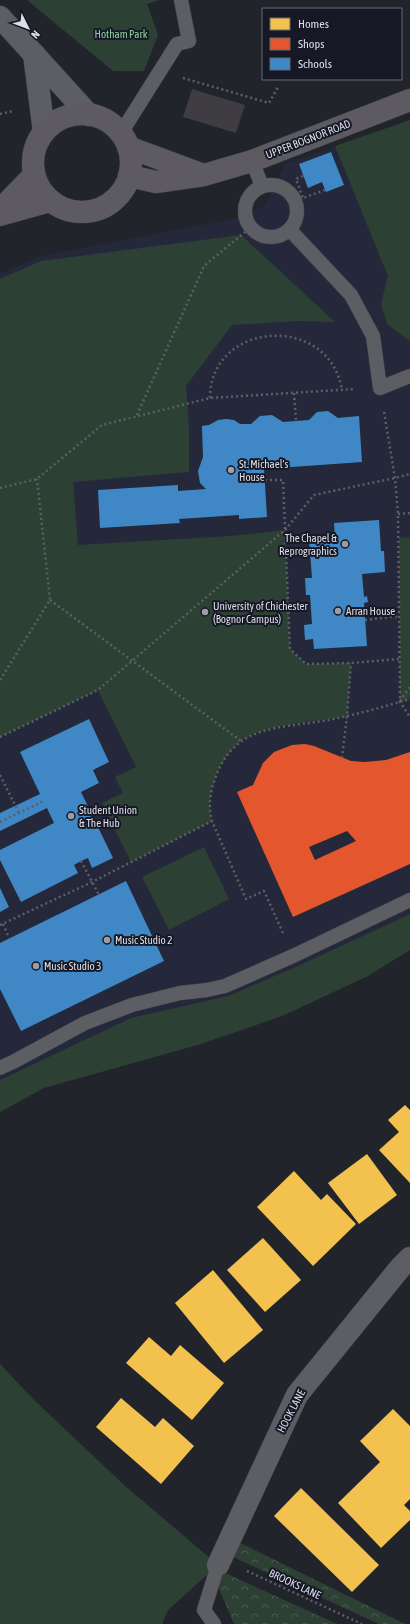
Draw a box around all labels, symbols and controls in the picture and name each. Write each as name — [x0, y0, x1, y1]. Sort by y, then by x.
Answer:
north arrow — [8, 8, 48, 48]
legend — [262, 8, 402, 80]
text: Homes — [298, 17, 329, 31]
text: N — [29, 28, 42, 41]
park label: Hotham Park — [95, 28, 148, 40]
text: Shops — [298, 37, 324, 51]
text: Schools — [298, 57, 332, 71]
street label: UPPER BOGNOR ROAD — [264, 117, 352, 161]
place label: St. Michael's House — [239, 458, 288, 483]
marker: St. Michael's House — [226, 465, 236, 475]
place label: The Chapel & Reprographics — [279, 532, 337, 557]
marker: The Chapel & Reprographics — [340, 539, 350, 549]
place label: University of Chichester (Bognor Campus) — [213, 600, 308, 625]
place label: Arran House — [346, 605, 395, 617]
marker: Arran House — [333, 606, 343, 616]
marker: University of Chichester (Bognor Campus) — [200, 607, 210, 617]
place label: Student Union & The Hub — [79, 804, 137, 829]
marker: Student Union & The Hub — [66, 811, 76, 821]
place label: Music Studio 2 — [115, 934, 172, 946]
marker: Music Studio 2 — [102, 935, 112, 945]
place label: Music Studio 3 — [44, 960, 101, 972]
marker: Music Studio 3 — [31, 961, 41, 971]
street label: HOOK LANE — [275, 1387, 307, 1435]
street label: BROOKS LANE — [267, 1567, 323, 1601]

